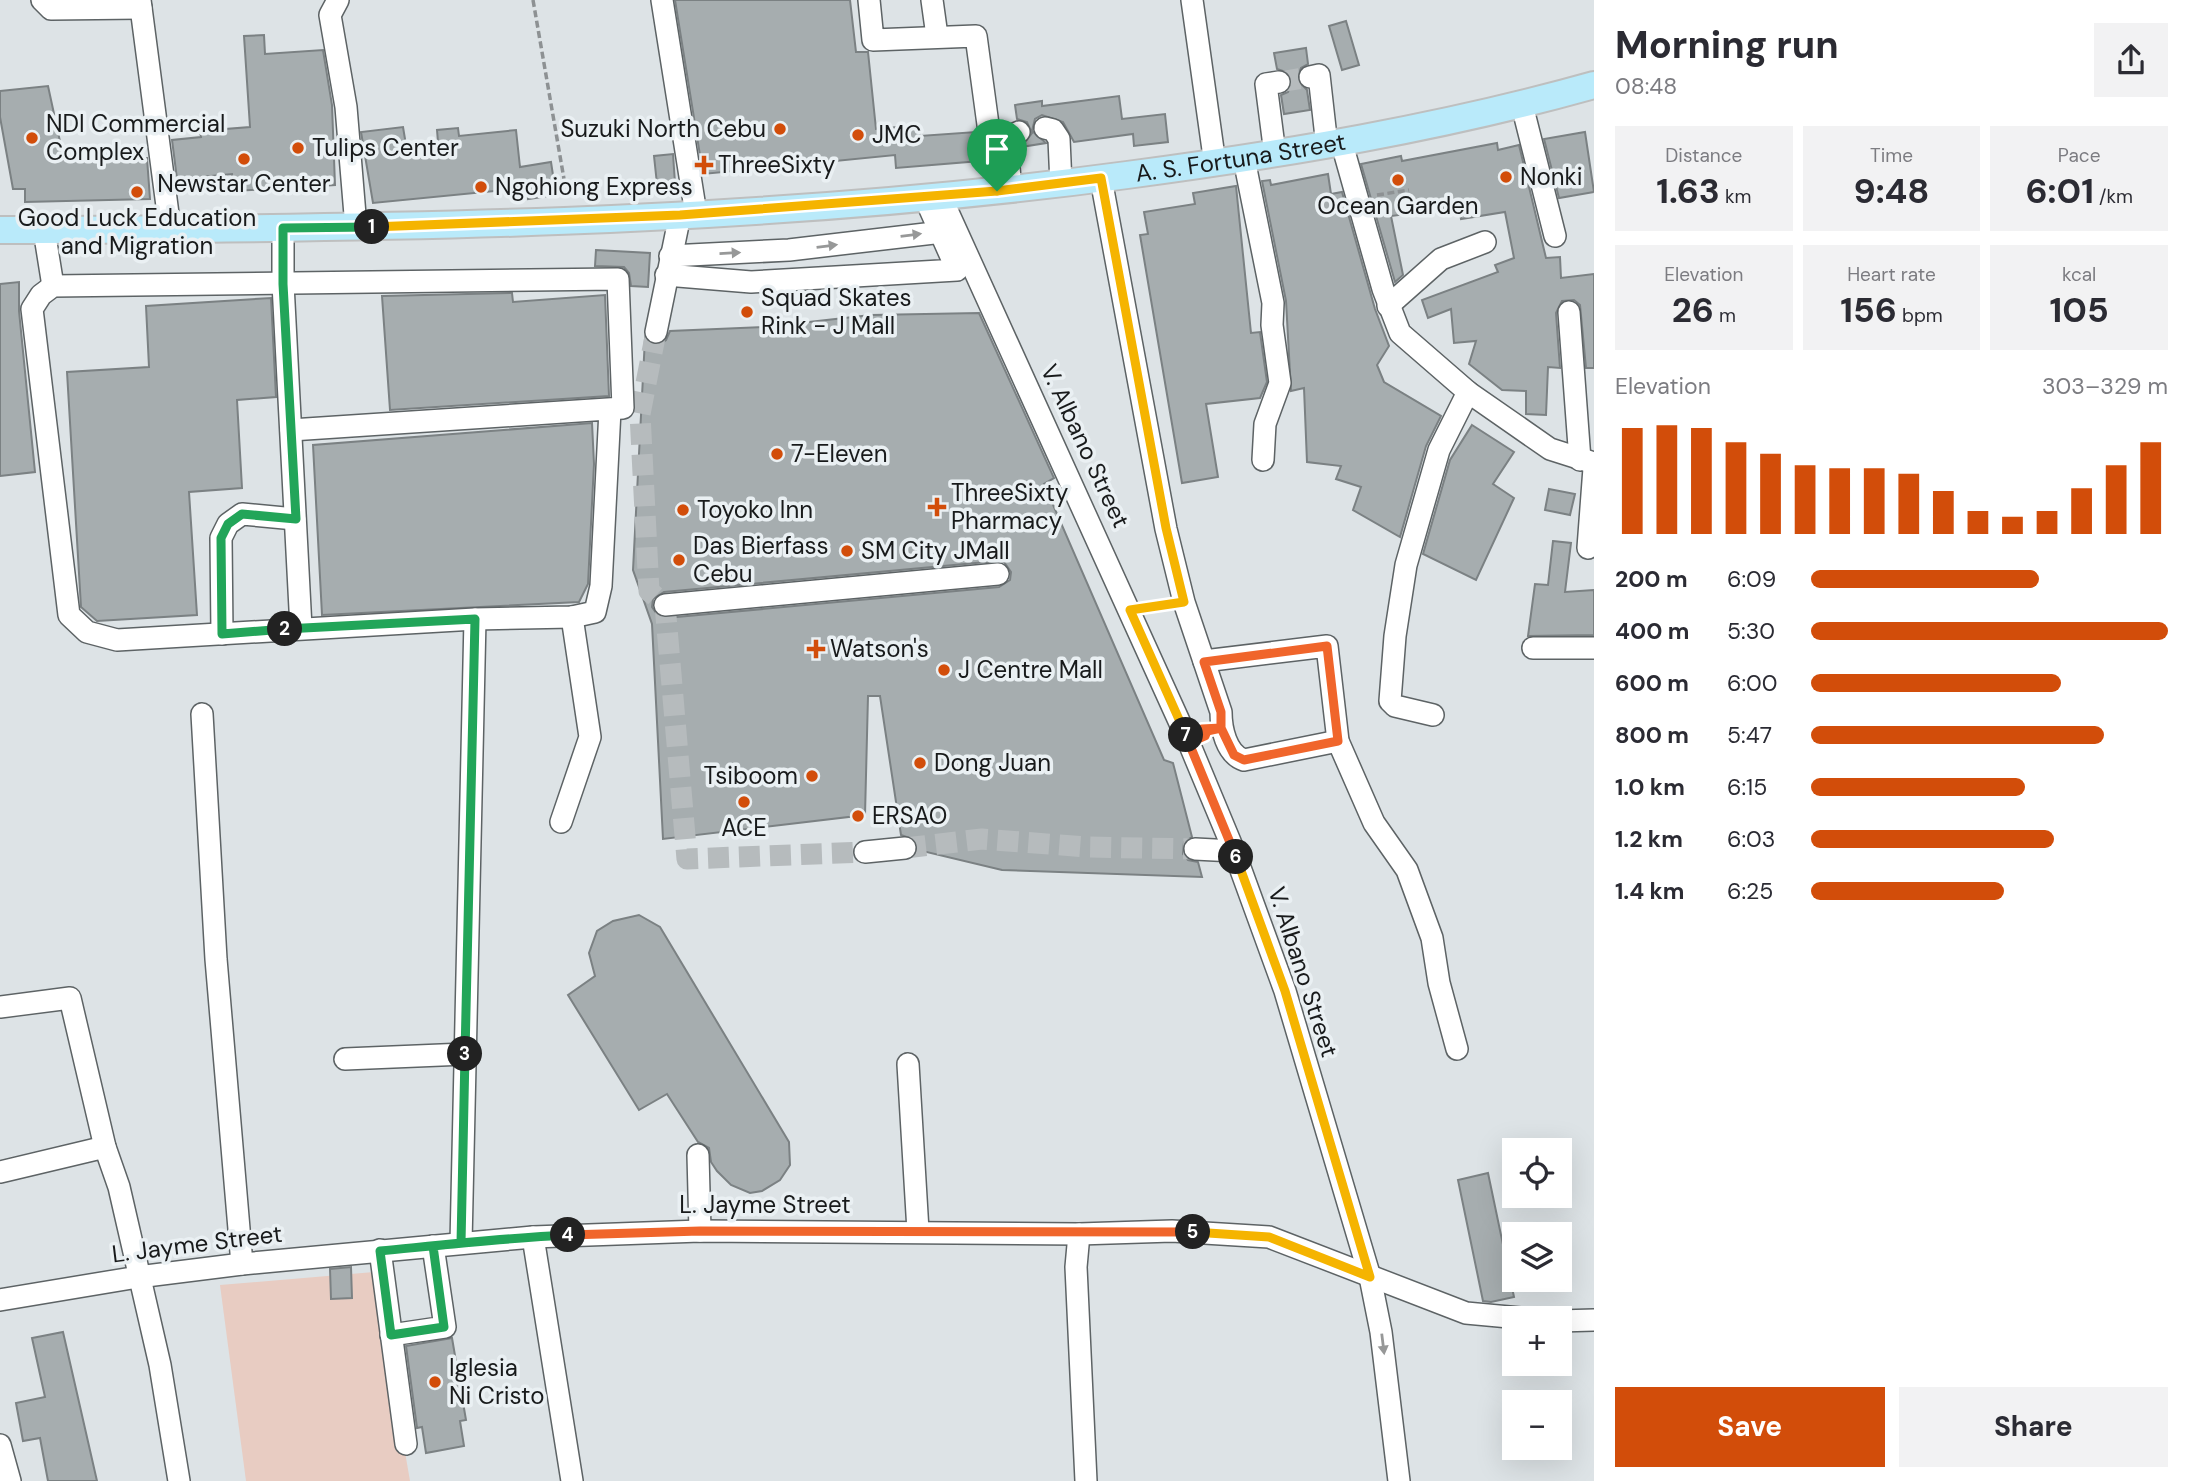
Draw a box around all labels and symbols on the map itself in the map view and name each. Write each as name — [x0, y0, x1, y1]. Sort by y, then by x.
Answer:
place label: NDI Commercial Complex — [46, 108, 225, 167]
place label: Suzuki North Cebu — [560, 113, 766, 144]
place label: JMC — [872, 119, 921, 150]
pin — [967, 119, 1027, 191]
marker: Suzuki North Cebu — [772, 121, 788, 137]
street label: A. S. Fortuna Street — [1134, 126, 1348, 189]
marker: JMC — [850, 127, 866, 143]
marker: NDI Commercial Complex — [24, 130, 40, 146]
place label: Tulips Center — [312, 132, 459, 163]
marker: Tulips Center — [290, 140, 306, 156]
place label: ThreeSixty — [718, 149, 835, 180]
marker: Newstar Center — [236, 151, 252, 167]
marker: ThreeSixty — [696, 157, 712, 173]
place label: Nonki — [1520, 161, 1582, 192]
place label: Newstar Center — [157, 168, 331, 199]
marker: Nonki — [1498, 169, 1514, 185]
place label: Ngohiong Express — [495, 171, 693, 202]
marker: Ocean Garden — [1390, 172, 1406, 188]
marker: Ngohiong Express — [473, 179, 489, 195]
marker: Good Luck Education and Migration — [129, 184, 145, 200]
place label: Ocean Garden — [1317, 190, 1479, 221]
place label: Good Luck Education and Migration — [18, 202, 256, 261]
pin: 1 — [354, 210, 390, 244]
one-way arrow — [900, 230, 922, 241]
one-way arrow — [816, 240, 838, 251]
one-way arrow — [719, 247, 741, 258]
place label: Squad Skates Rink - J Mall — [761, 282, 912, 341]
marker: Squad Skates Rink - J Mall — [739, 304, 755, 320]
street label: V. Albano Street — [1034, 359, 1137, 533]
place label: 7-Eleven — [791, 438, 888, 469]
marker: 7-Eleven — [769, 446, 785, 462]
place label: ThreeSixty Pharmacy — [951, 477, 1068, 536]
place label: Toyoko Inn — [697, 494, 813, 525]
marker: ThreeSixty Pharmacy — [929, 499, 945, 515]
marker: Toyoko Inn — [675, 502, 691, 518]
place label: Das Bierfass Cebu — [693, 530, 829, 589]
place label: SM City JMall — [861, 535, 1010, 566]
marker: SM City JMall — [839, 543, 855, 559]
marker: Das Bierfass Cebu — [671, 552, 687, 568]
pin: 2 — [268, 612, 302, 646]
place label: Watson's — [830, 633, 929, 664]
marker: Watson's — [808, 641, 824, 657]
place label: J Centre Mall — [958, 654, 1103, 685]
marker: J Centre Mall — [936, 662, 952, 678]
pin: 7 — [1168, 718, 1204, 752]
place label: Dong Juan — [934, 747, 1051, 778]
marker: Dong Juan — [912, 755, 928, 771]
place label: Tsiboom — [704, 760, 798, 791]
marker: Tsiboom — [804, 768, 820, 784]
marker: ACE — [736, 794, 752, 810]
place label: ERSAO — [872, 800, 947, 831]
marker: ERSAO — [850, 808, 866, 824]
place label: ACE — [721, 812, 767, 843]
pin: 6 — [1218, 840, 1254, 874]
street label: V. Albano Street — [1261, 883, 1346, 1061]
pin: 3 — [448, 1036, 482, 1072]
street label: L. Jayme Street — [679, 1189, 851, 1220]
pin: 5 — [1176, 1214, 1210, 1250]
street label: L. Jayme Street — [110, 1218, 284, 1269]
pin: 4 — [550, 1218, 586, 1252]
one-way arrow — [1377, 1334, 1388, 1356]
place label: Iglesia Ni Cristo — [449, 1352, 544, 1411]
marker: Iglesia Ni Cristo — [427, 1374, 443, 1390]

